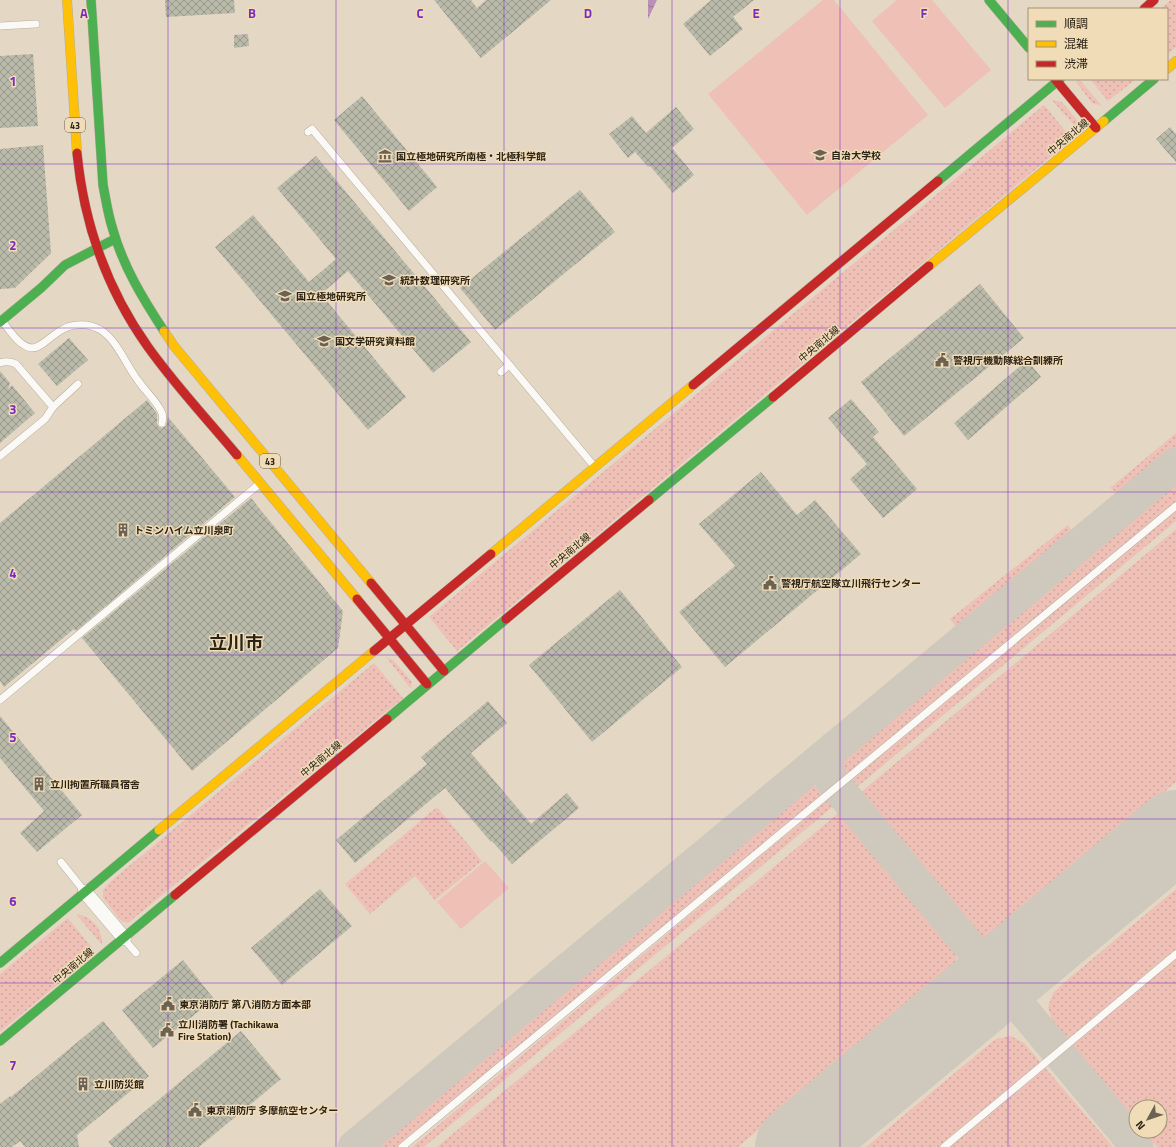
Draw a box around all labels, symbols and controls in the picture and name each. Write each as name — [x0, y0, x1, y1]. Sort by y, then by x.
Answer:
text: A — [80, 3, 88, 23]
text: B — [248, 3, 256, 23]
text: C — [416, 3, 424, 23]
text: D — [584, 3, 592, 23]
text: E — [752, 3, 760, 23]
text: F — [921, 3, 928, 23]
legend — [1028, 8, 1168, 80]
text: 順調 — [1064, 14, 1088, 33]
text: 混雑 — [1064, 34, 1088, 53]
text: 渋滞 — [1064, 54, 1088, 73]
text: 1 — [9, 71, 17, 91]
street label: 中央南北線 — [1044, 115, 1092, 159]
road number: 43 — [65, 118, 85, 132]
school or university icon: 自治大学校 — [812, 147, 828, 163]
museum icon: 国立極地研究所南極・北極科学館 — [377, 148, 393, 164]
place label: 自治大学校 — [831, 148, 881, 163]
place label: 国立極地研究所南極・北極科学館 — [396, 149, 546, 164]
text: 2 — [9, 235, 17, 255]
school or university icon: 統計数理研究所 — [381, 272, 397, 288]
place label: 統計数理研究所 — [400, 273, 470, 288]
school or university icon: 国立極地研究所 — [277, 288, 293, 304]
place label: 国立極地研究所 — [296, 289, 366, 304]
street label: 中央南北線 — [795, 322, 843, 366]
school or university icon: 国文学研究資料館 — [316, 333, 332, 349]
place label: 国文学研究資料館 — [335, 334, 415, 349]
public building icon: 警視庁機動隊総合訓練所 — [934, 352, 950, 368]
place label: 警視庁機動隊総合訓練所 — [953, 353, 1063, 368]
text: 3 — [9, 399, 17, 419]
road number: 43 — [260, 454, 280, 468]
building icon: トミンハイム立川泉町 — [115, 522, 131, 538]
place label: トミンハイム立川泉町 — [134, 523, 234, 538]
street label: 中央南北線 — [546, 529, 594, 573]
text: 4 — [9, 563, 17, 583]
public building icon: 警視庁航空隊立川飛行センター — [762, 575, 778, 591]
place label: 警視庁航空隊立川飛行センター — [781, 576, 921, 591]
district label: 立川市 — [209, 629, 263, 656]
text: 5 — [9, 727, 17, 747]
street label: 中央南北線 — [297, 737, 345, 781]
building icon: 立川拘置所職員宿舎 — [31, 776, 47, 792]
place label: 立川拘置所職員宿舎 — [50, 777, 140, 792]
text: 6 — [9, 891, 17, 911]
street label: 中央南北線 — [49, 944, 97, 988]
public building icon: 東京消防庁 第八消防方面本部 — [160, 996, 176, 1012]
place label: 東京消防庁 第八消防方面本部 — [179, 997, 311, 1012]
place label: 立川消防署 (Tachikawa Fire Station) — [178, 1017, 279, 1044]
public building icon: 立川消防署 (Tachikawa Fire Station) — [159, 1022, 175, 1038]
text: 7 — [9, 1055, 17, 1075]
building icon: 立川防災館 — [75, 1076, 91, 1092]
place label: 立川防災館 — [94, 1077, 144, 1092]
north arrow — [1128, 1099, 1168, 1139]
public building icon: 東京消防庁 多摩航空センター — [187, 1102, 203, 1118]
place label: 東京消防庁 多摩航空センター — [206, 1103, 338, 1118]
text: N — [1132, 1117, 1149, 1133]

